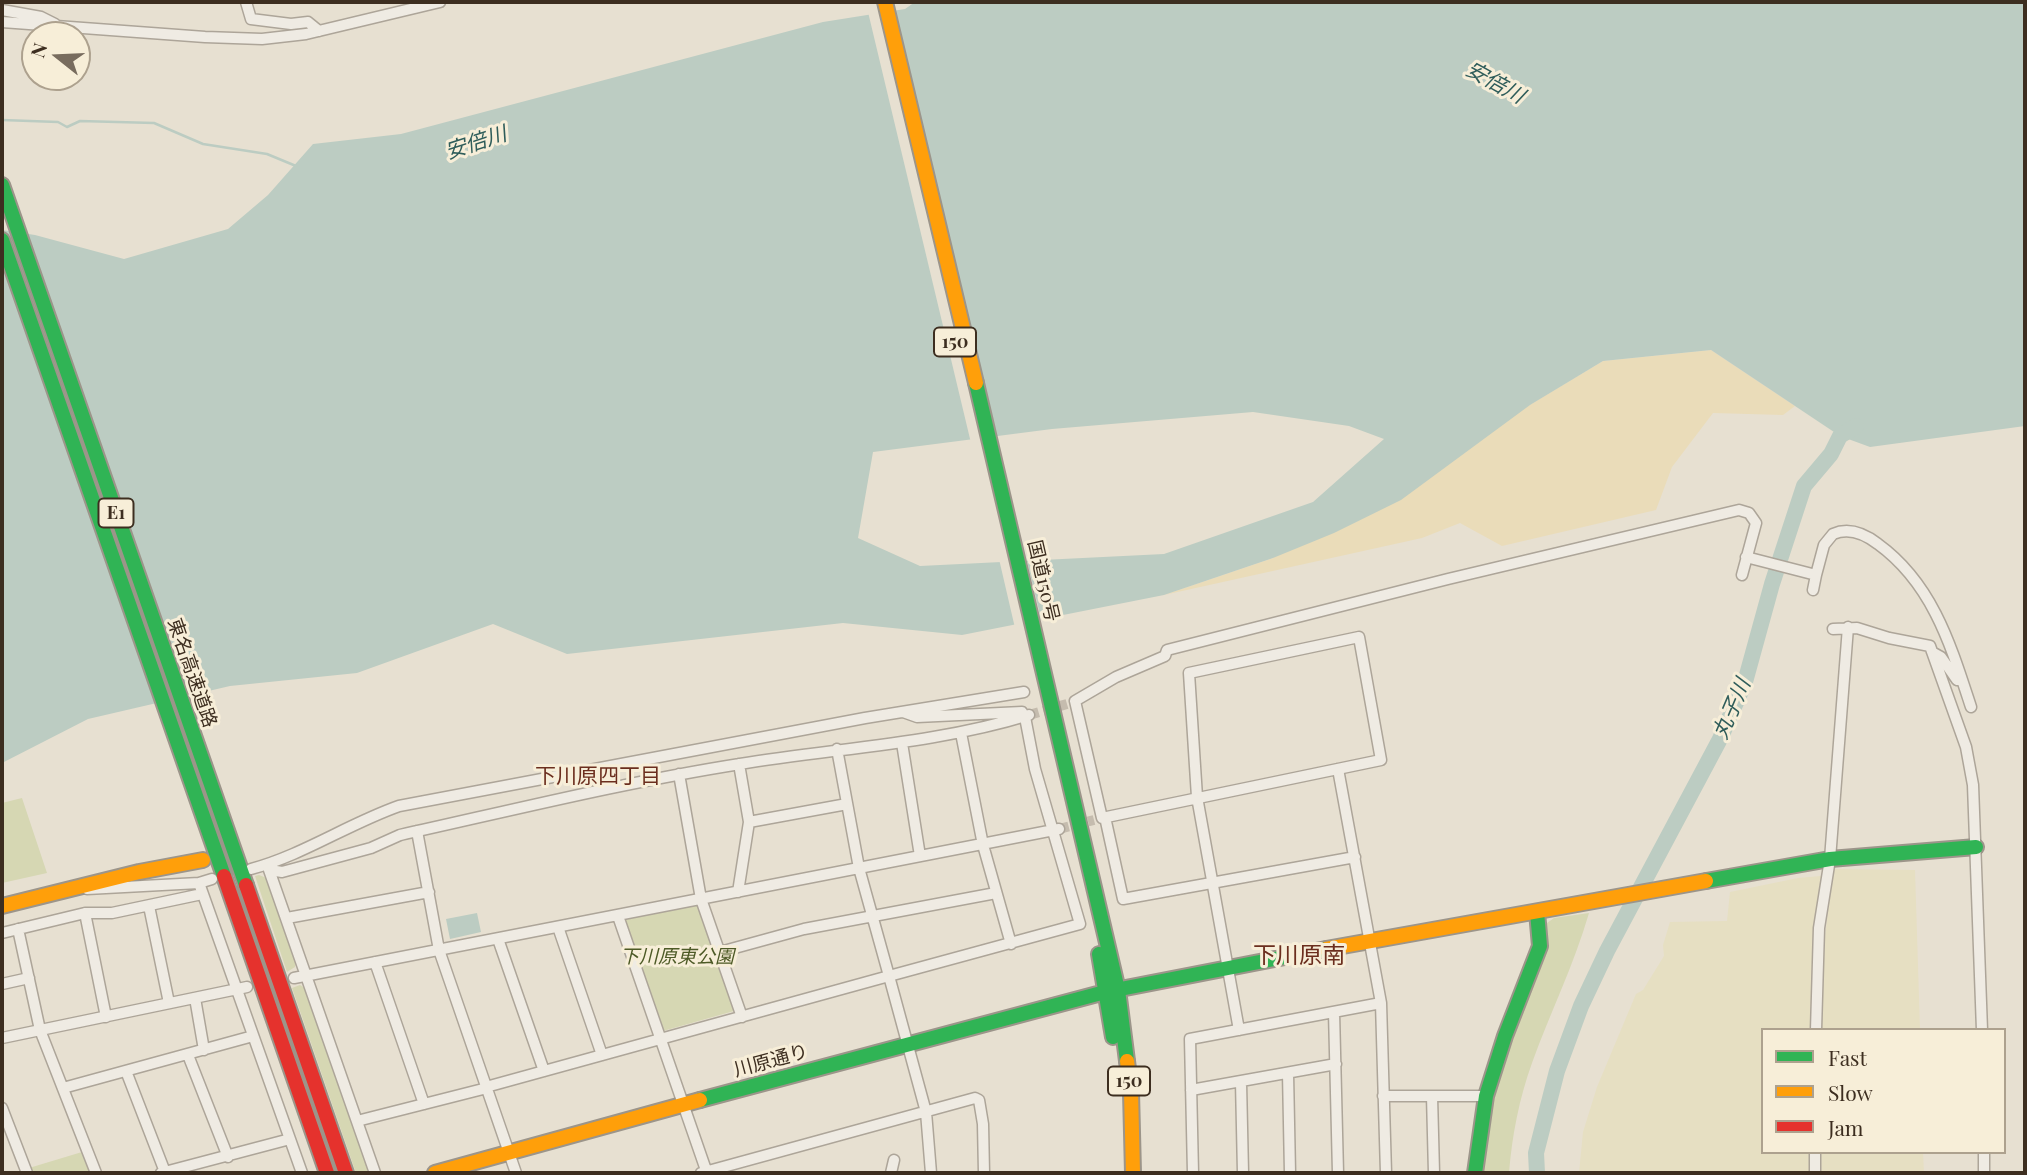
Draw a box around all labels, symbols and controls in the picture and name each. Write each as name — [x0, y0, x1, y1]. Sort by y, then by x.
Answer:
north arrow — [21, 21, 91, 91]
text: N — [23, 40, 52, 61]
water label: 安倍川 — [1461, 57, 1529, 109]
water label: 安倍川 — [442, 121, 510, 165]
road number: 150 — [934, 328, 976, 356]
road number: E1 — [99, 499, 134, 528]
street label: 国道150号 — [1023, 538, 1063, 624]
street label: 東名高速道路 — [163, 615, 221, 731]
water label: 丸子川 — [1708, 675, 1756, 743]
district label: 下川原四丁目 — [535, 763, 661, 789]
district label: 下川原南 — [1253, 942, 1345, 970]
park label: 下川原東公園 — [620, 946, 734, 968]
legend — [1761, 1028, 2006, 1154]
street label: 川原通り — [731, 1040, 811, 1082]
text: Fast — [1828, 1043, 1867, 1071]
road number: 150 — [1108, 1066, 1150, 1096]
text: Slow — [1828, 1078, 1873, 1106]
text: Jam — [1828, 1113, 1864, 1141]

